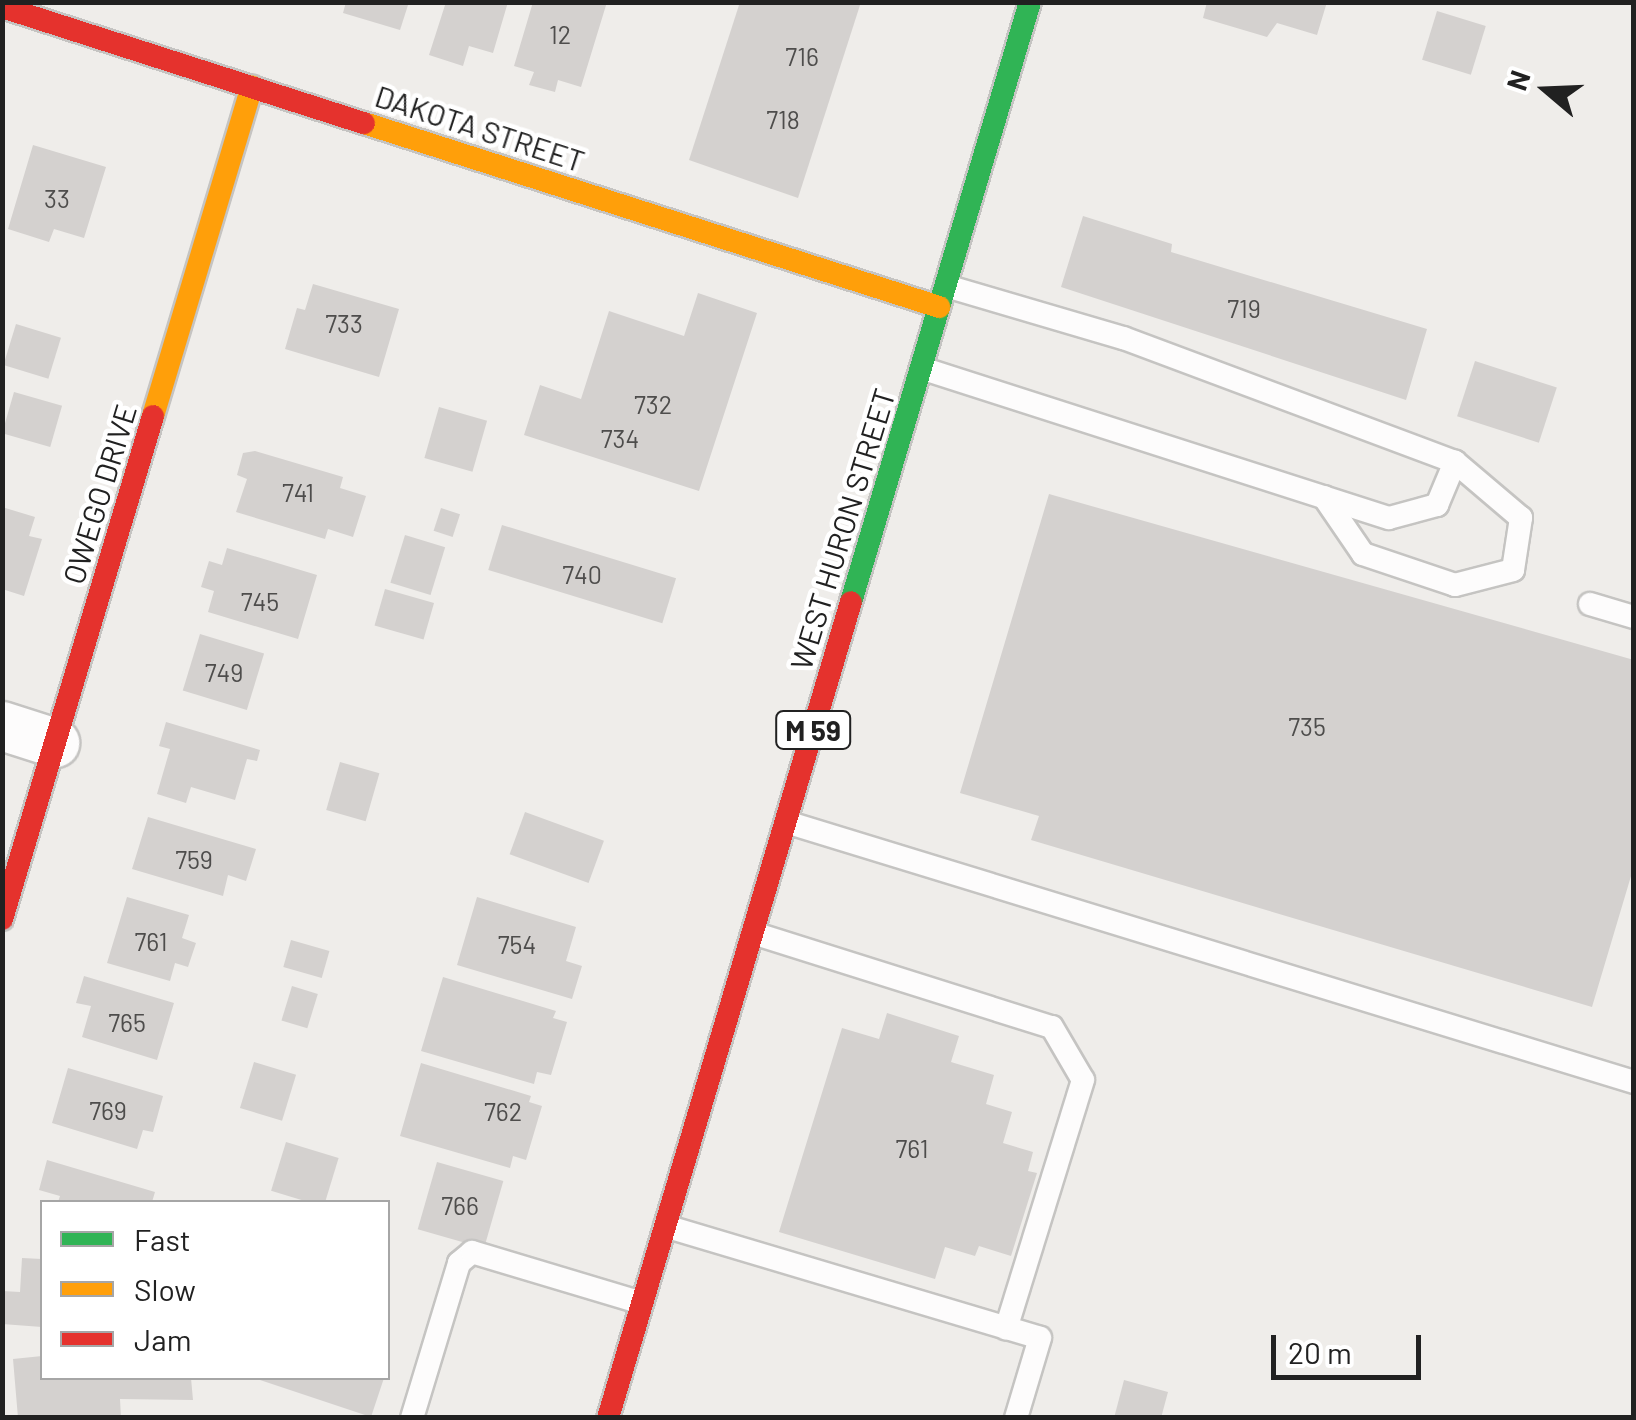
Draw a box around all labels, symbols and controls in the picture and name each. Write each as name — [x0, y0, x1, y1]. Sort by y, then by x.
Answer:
house number: 12 — [549, 19, 571, 49]
north arrow — [1496, 40, 1596, 140]
house number: 716 — [785, 41, 819, 71]
text: N — [1499, 66, 1537, 95]
street label: DAKOTA STREET — [371, 77, 589, 179]
house number: 718 — [766, 104, 800, 134]
house number: 33 — [44, 183, 70, 213]
house number: 719 — [1227, 293, 1261, 323]
house number: 733 — [325, 308, 363, 338]
street label: WEST HURON STREET — [782, 384, 902, 674]
house number: 732 — [634, 389, 672, 419]
street label: OWEGO DRIVE — [55, 400, 143, 588]
house number: 734 — [601, 423, 639, 453]
house number: 741 — [282, 477, 314, 507]
house number: 740 — [562, 559, 602, 589]
house number: 745 — [241, 586, 279, 616]
house number: 749 — [205, 657, 243, 687]
road number: M 59 — [773, 707, 853, 753]
house number: 735 — [1288, 711, 1326, 741]
house number: 759 — [175, 844, 213, 874]
house number: 761 — [135, 926, 167, 956]
house number: 754 — [498, 929, 536, 959]
house number: 765 — [108, 1007, 146, 1037]
house number: 769 — [89, 1095, 127, 1125]
house number: 762 — [484, 1096, 522, 1126]
house number: 761 — [896, 1133, 928, 1163]
house number: 766 — [441, 1190, 479, 1220]
legend — [40, 1200, 390, 1380]
text: Fast — [134, 1221, 191, 1257]
text: Slow — [134, 1271, 196, 1307]
scale bar — [1276, 1315, 1426, 1377]
text: Jam — [134, 1321, 191, 1357]
text: 20 m — [1288, 1334, 1352, 1370]

